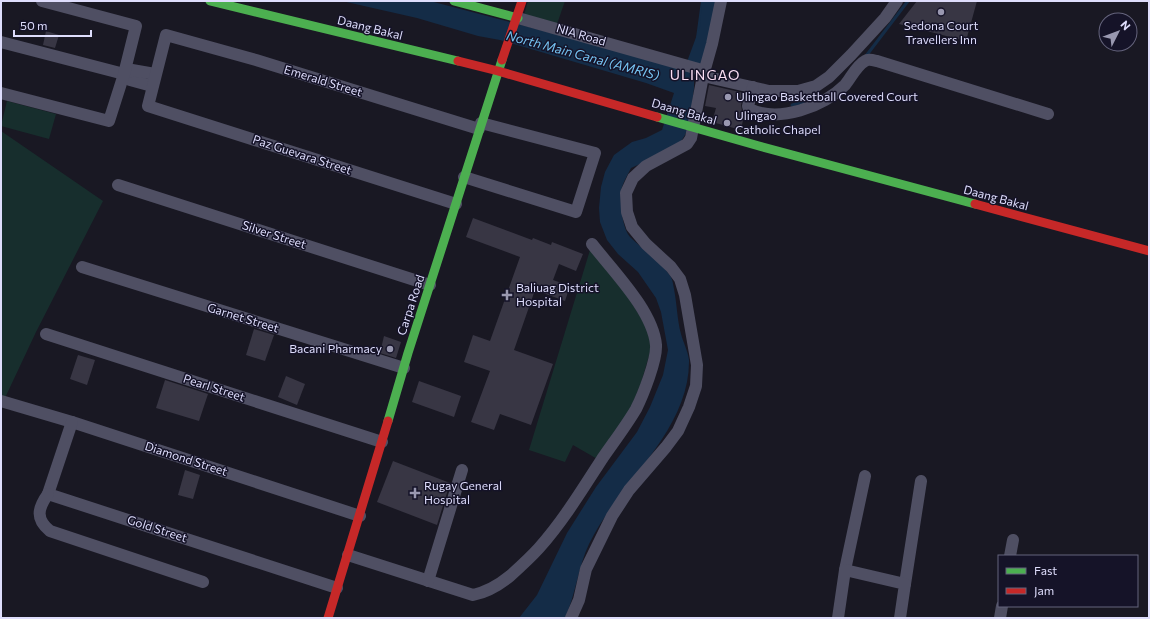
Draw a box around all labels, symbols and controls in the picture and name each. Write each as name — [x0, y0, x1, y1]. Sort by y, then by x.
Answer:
marker: Sedona Court Travellers Inn — [936, 7, 946, 17]
scale bar — [14, 12, 91, 38]
street label: Daang Bakal — [336, 12, 404, 42]
north arrow — [1098, 12, 1138, 52]
text: 50 m — [20, 18, 48, 32]
place label: Sedona Court Travellers Inn — [904, 18, 978, 46]
text: N — [1118, 18, 1133, 32]
street label: NIA Road — [555, 20, 608, 48]
water label: North Main Canal (AMRIS) — [505, 27, 661, 83]
street label: Emerald Street — [282, 61, 364, 99]
district label: ULINGAO — [670, 66, 740, 83]
place label: Ulingao Basketball Covered Court — [736, 89, 918, 103]
marker: Ulingao Basketball Covered Court — [723, 92, 733, 102]
street label: Daang Bakal — [650, 95, 718, 127]
place label: Ulingao Catholic Chapel — [735, 108, 821, 136]
marker: Ulingao Catholic Chapel — [722, 118, 732, 128]
street label: Paz Guevara Street — [251, 131, 354, 177]
street label: Daang Bakal — [962, 182, 1030, 212]
street label: Silver Street — [241, 217, 308, 251]
street label: Carpa Road — [394, 273, 426, 337]
place label: Baliuag District Hospital — [516, 280, 599, 308]
marker: Baliuag District Hospital — [501, 289, 513, 301]
street label: Garnet Street — [206, 300, 281, 335]
place label: Bacani Pharmacy — [289, 341, 382, 355]
marker: Bacani Pharmacy — [385, 344, 395, 354]
street label: Pearl Street — [182, 371, 247, 404]
street label: Diamond Street — [143, 438, 229, 478]
place label: Rugay General Hospital — [424, 478, 502, 506]
marker: Rugay General Hospital — [409, 487, 421, 499]
street label: Gold Street — [126, 512, 189, 544]
legend — [998, 555, 1138, 607]
text: Fast — [1034, 563, 1057, 577]
text: Jam — [1034, 583, 1054, 598]

